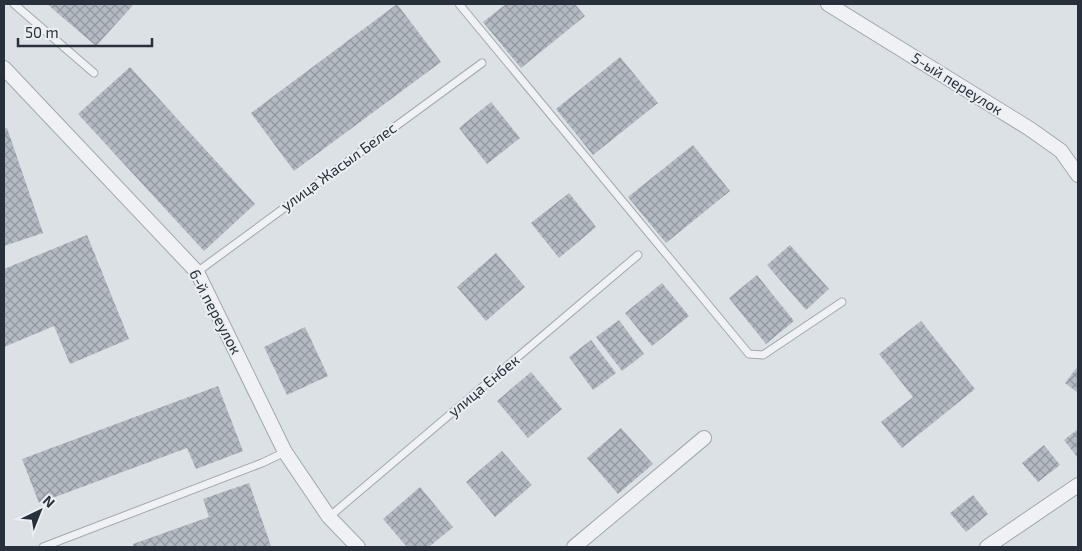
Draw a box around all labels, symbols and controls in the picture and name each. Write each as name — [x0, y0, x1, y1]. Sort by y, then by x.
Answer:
scale bar — [18, 15, 151, 47]
text: 50 m — [25, 23, 59, 41]
street label: 5-ый переулок — [908, 48, 1006, 119]
street label: улица Жасыл Белес — [277, 118, 400, 215]
street label: 6-й переулок — [185, 266, 246, 358]
street label: улица Енбек — [444, 350, 523, 421]
north arrow — [15, 486, 65, 536]
text: N — [40, 491, 59, 511]

